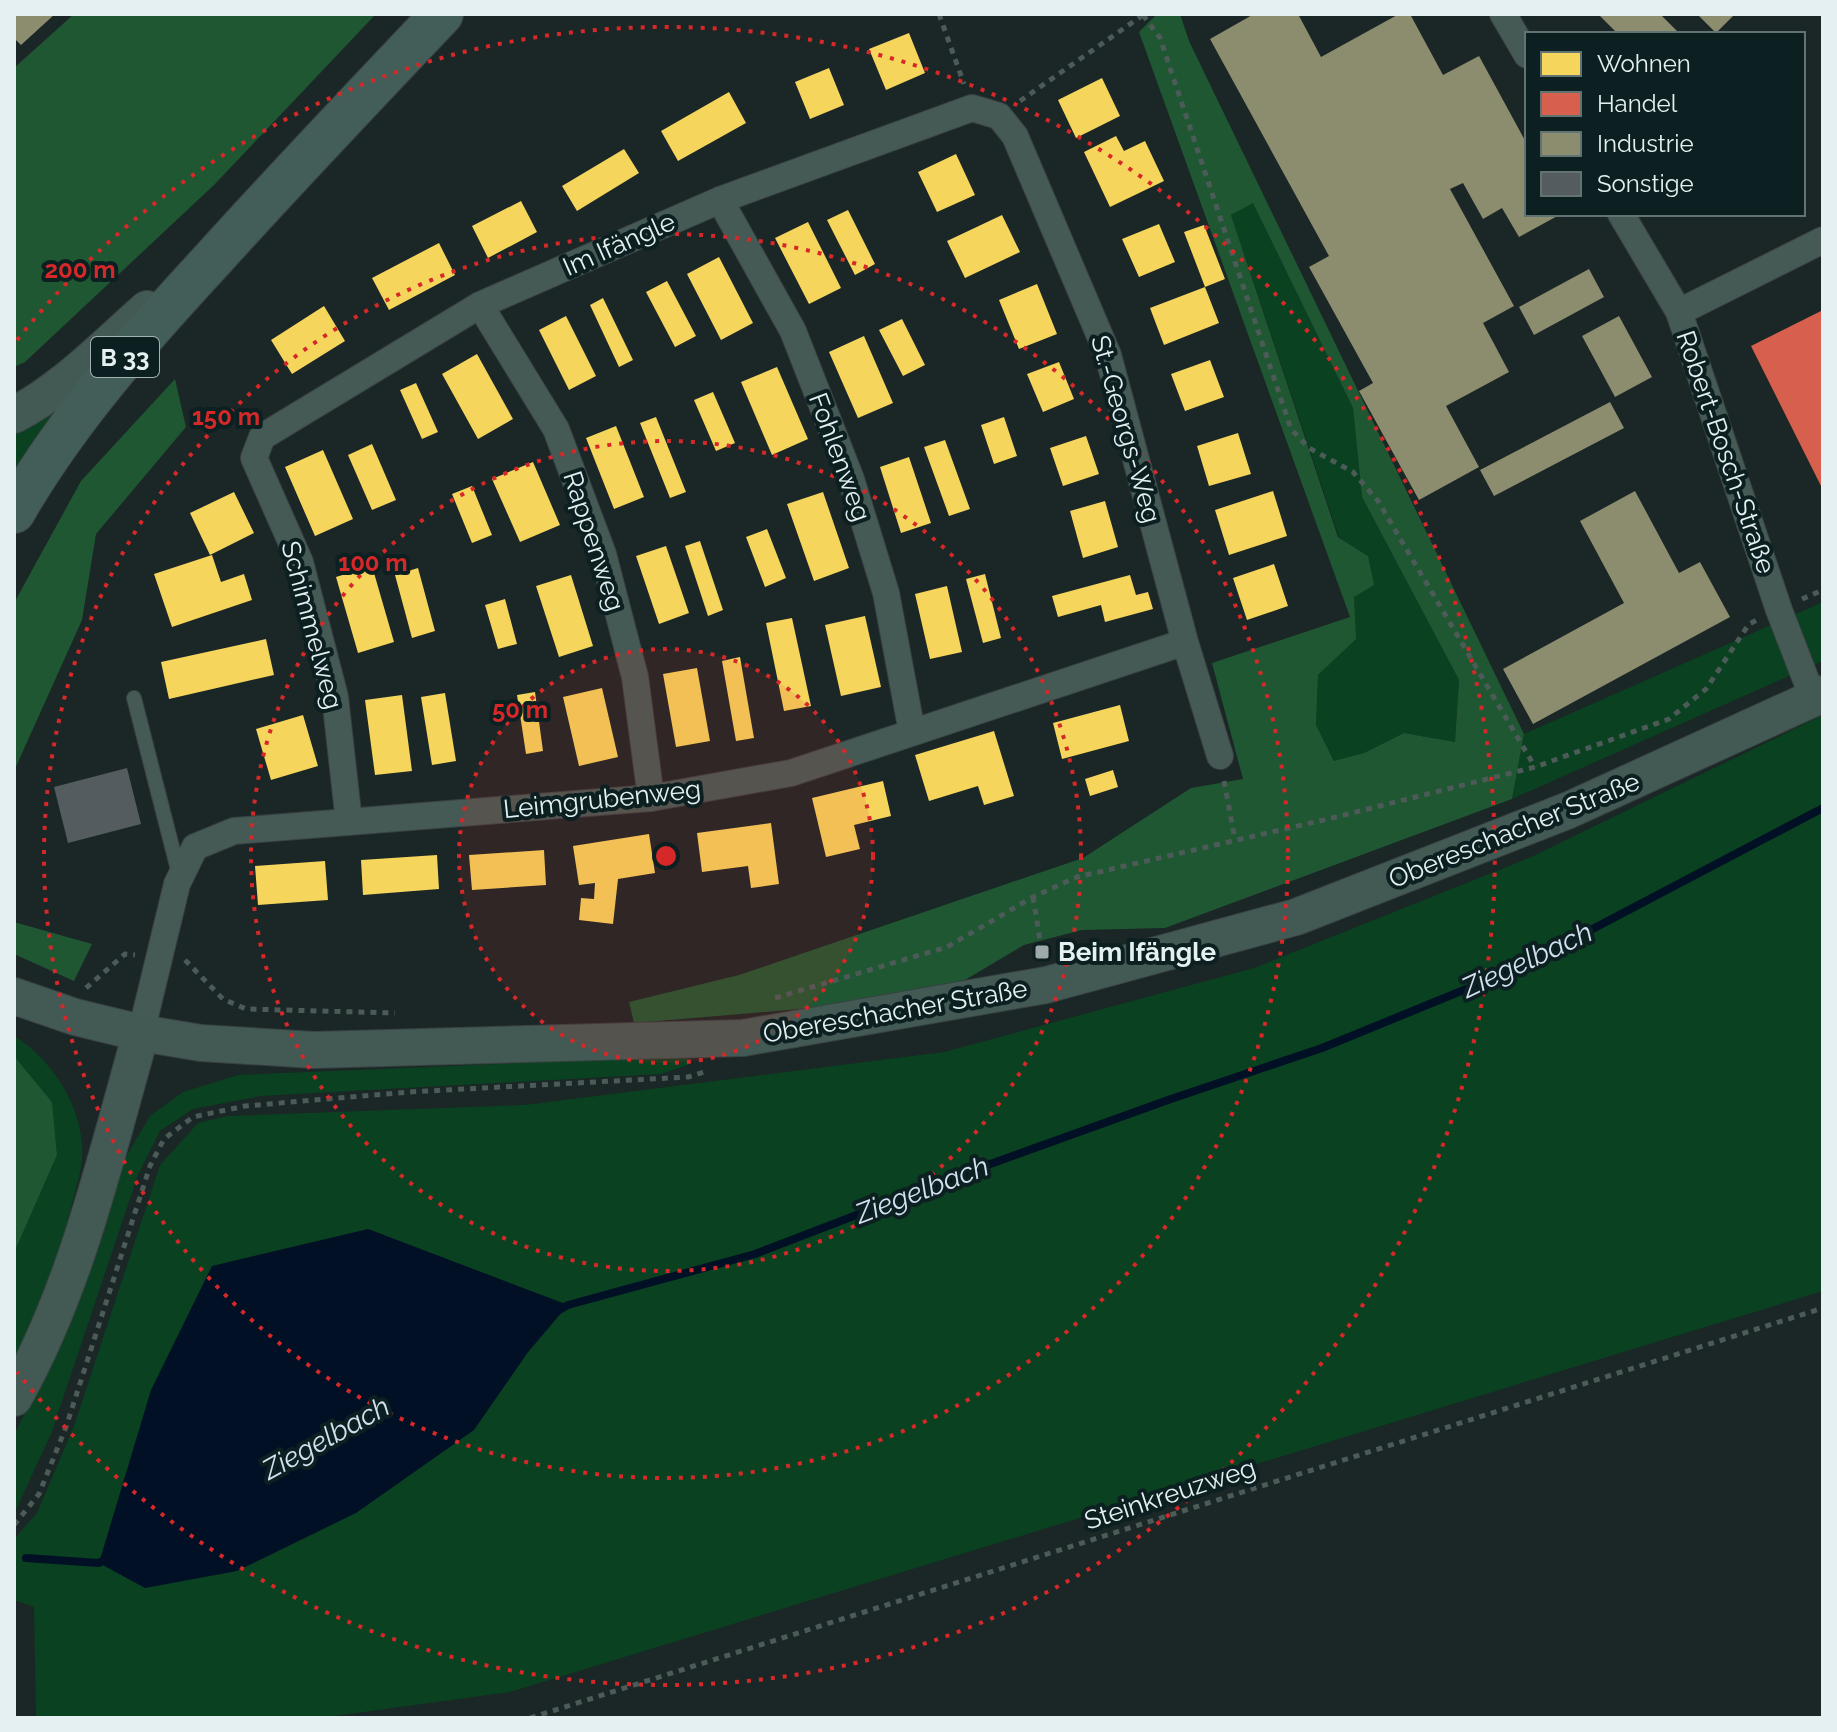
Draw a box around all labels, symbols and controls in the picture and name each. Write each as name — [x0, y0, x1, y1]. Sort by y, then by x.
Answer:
legend — [1525, 32, 1805, 216]
text: Wohnen — [1597, 49, 1691, 78]
text: Handel — [1597, 89, 1678, 118]
text: Industrie — [1597, 129, 1694, 158]
text: Sonstige — [1597, 169, 1694, 198]
street label: Im Ifängle — [558, 206, 680, 282]
text: 200 m — [44, 255, 116, 284]
street label: Robert-Bosch-Straße — [1670, 327, 1782, 577]
street label: St.-Georgs-Weg — [1085, 332, 1167, 526]
road number: B 33 — [91, 337, 159, 377]
street label: Fohlenweg — [803, 389, 877, 525]
text: 150 m — [192, 402, 260, 431]
street label: Rappenweg — [557, 467, 631, 615]
street label: Schimmelweg — [275, 538, 349, 712]
text: 100 m — [338, 548, 408, 577]
text: 50 m — [492, 695, 548, 724]
street label: Obereschacher Straße — [1384, 766, 1644, 894]
street label: Leimgrubenweg — [502, 774, 702, 824]
centre of rings — [652, 842, 680, 870]
water label: Ziegelbach — [1455, 915, 1598, 1005]
place label: Beim Ifängle — [1058, 937, 1216, 967]
marker: Beim Ifängle — [1033, 943, 1051, 961]
street label: Obereschacher Straße — [760, 973, 1030, 1049]
water label: Ziegelbach — [849, 1149, 993, 1231]
water label: Ziegelbach — [255, 1390, 395, 1487]
street label: Steinkreuzweg — [1081, 1452, 1259, 1536]

